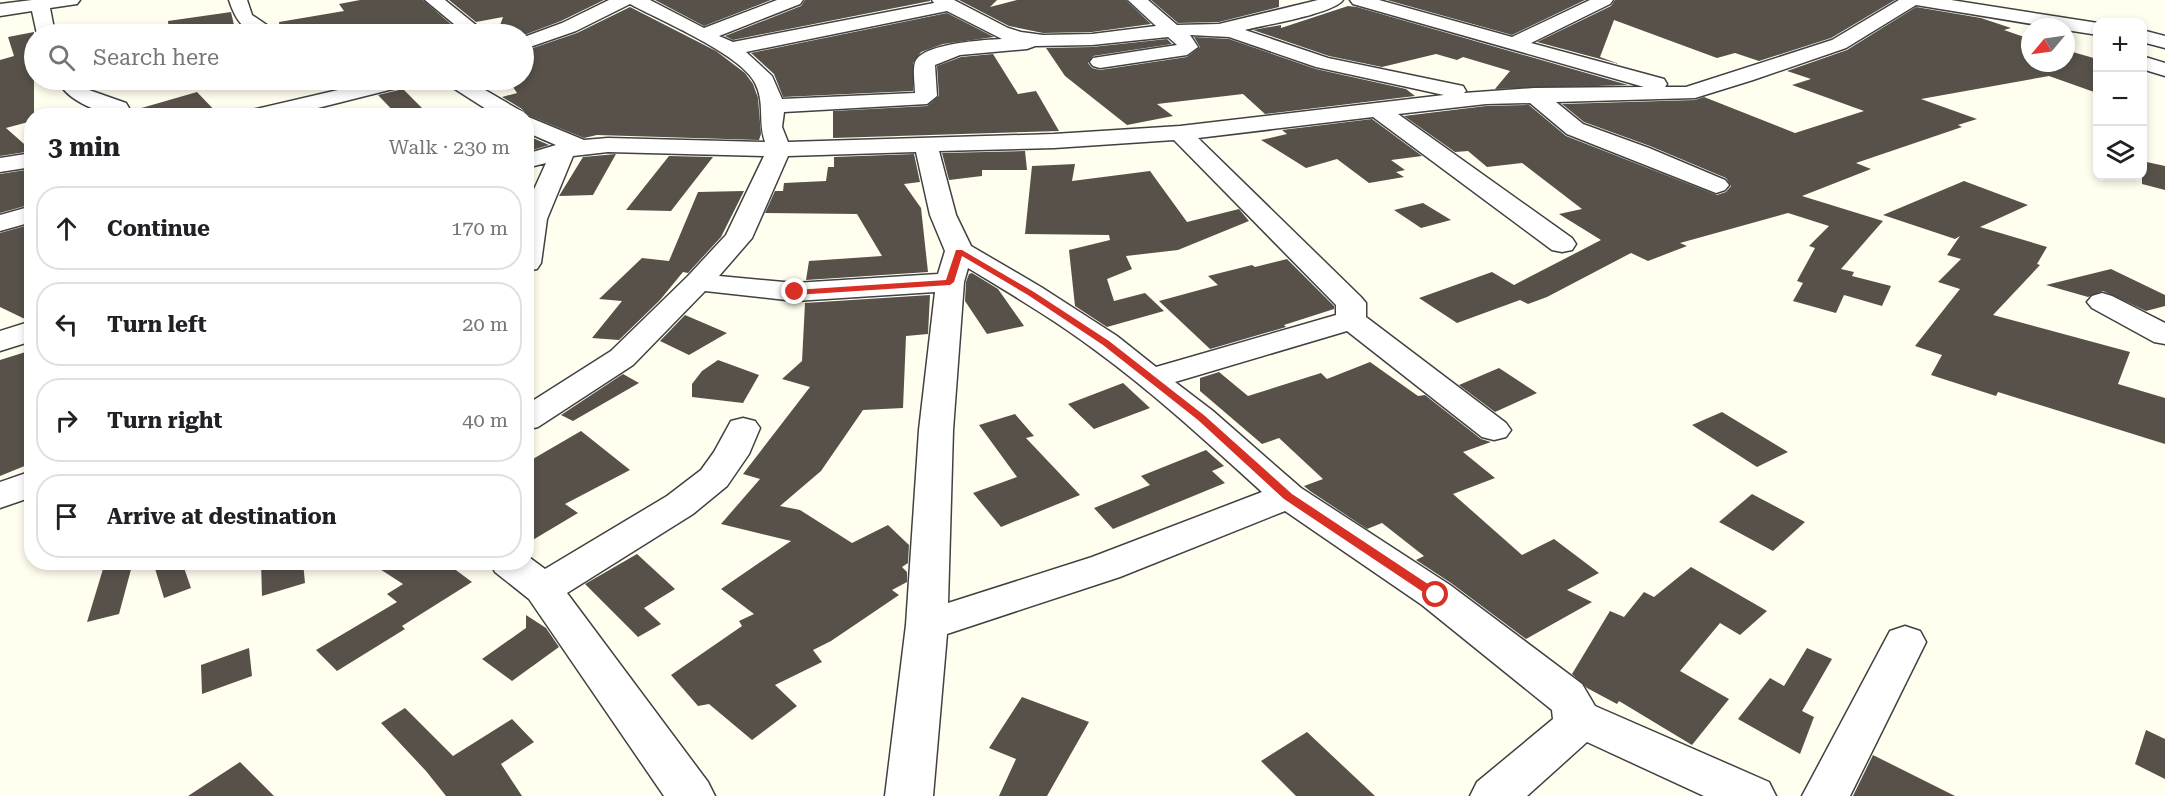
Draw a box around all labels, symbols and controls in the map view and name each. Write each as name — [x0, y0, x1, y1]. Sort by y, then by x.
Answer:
north arrow — [2021, 18, 2075, 72]
map controls — [2093, 18, 2147, 180]
button: + — [2093, 18, 2147, 72]
search box — [24, 24, 534, 90]
icon: search — [45, 41, 78, 74]
text: Search here — [93, 45, 219, 70]
button: − — [2093, 72, 2147, 126]
button: layers — [2093, 126, 2147, 180]
text: 3 min — [48, 132, 120, 162]
text: Walk · 230 m — [389, 135, 510, 159]
icon: ahead — [50, 212, 83, 245]
text: Continue — [107, 216, 210, 241]
text: 170 m — [451, 216, 508, 240]
route end — [781, 278, 807, 304]
icon: left — [50, 308, 83, 341]
text: Turn left — [107, 312, 207, 337]
text: 20 m — [462, 312, 508, 336]
icon: right — [50, 404, 83, 437]
text: Turn right — [107, 408, 222, 433]
text: 40 m — [462, 408, 508, 432]
icon: arrive — [50, 500, 83, 533]
text: Arrive at destination — [107, 504, 336, 529]
route start — [1422, 581, 1448, 607]

